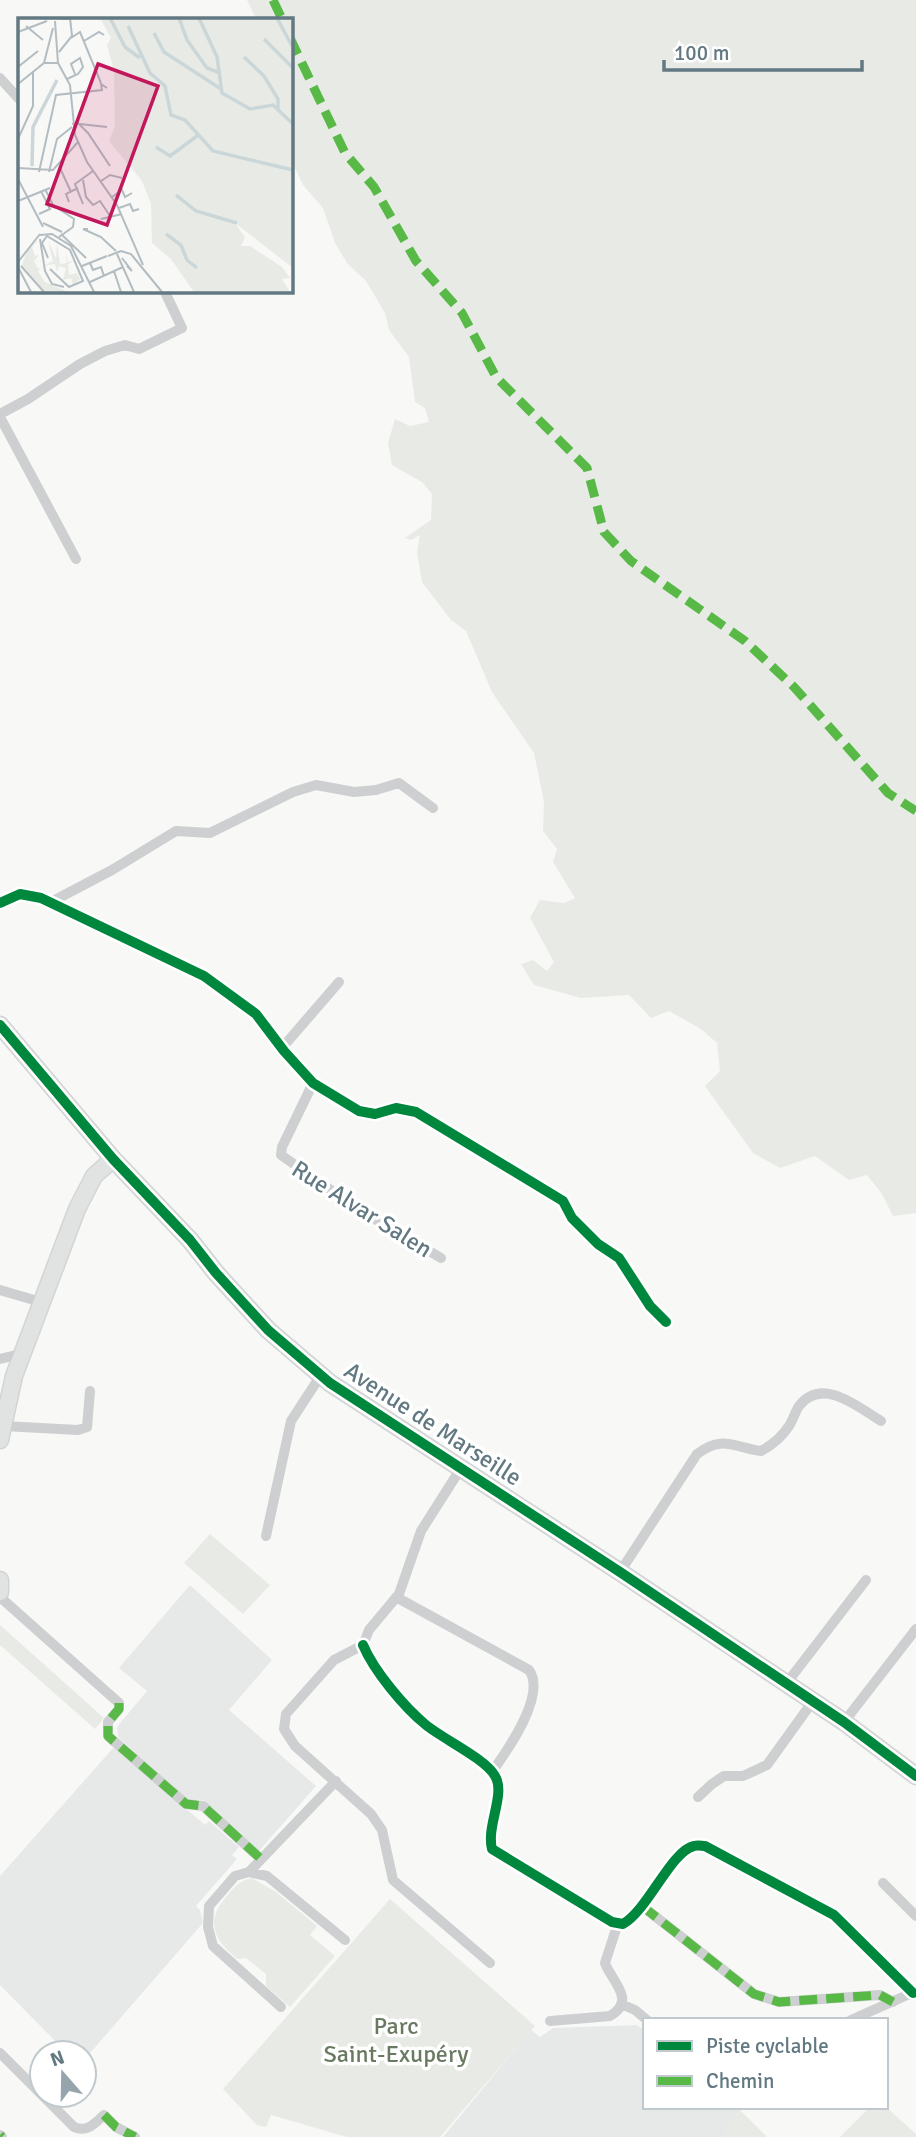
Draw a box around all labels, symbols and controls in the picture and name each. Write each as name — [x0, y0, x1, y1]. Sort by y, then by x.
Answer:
inset map — [18, 18, 292, 292]
scale bar — [664, 28, 862, 72]
text: 100 m — [674, 40, 729, 66]
street label: Rue Alvar Salen — [286, 1154, 438, 1264]
street label: Avenue de Marseille — [339, 1355, 527, 1493]
park label: Parc Saint-Exupéry — [323, 2011, 469, 2069]
legend — [643, 2018, 888, 2109]
text: Piste cyclable — [706, 2033, 829, 2059]
north arrow — [28, 2039, 98, 2109]
text: N — [47, 2045, 68, 2073]
text: Chemin — [706, 2068, 775, 2094]

